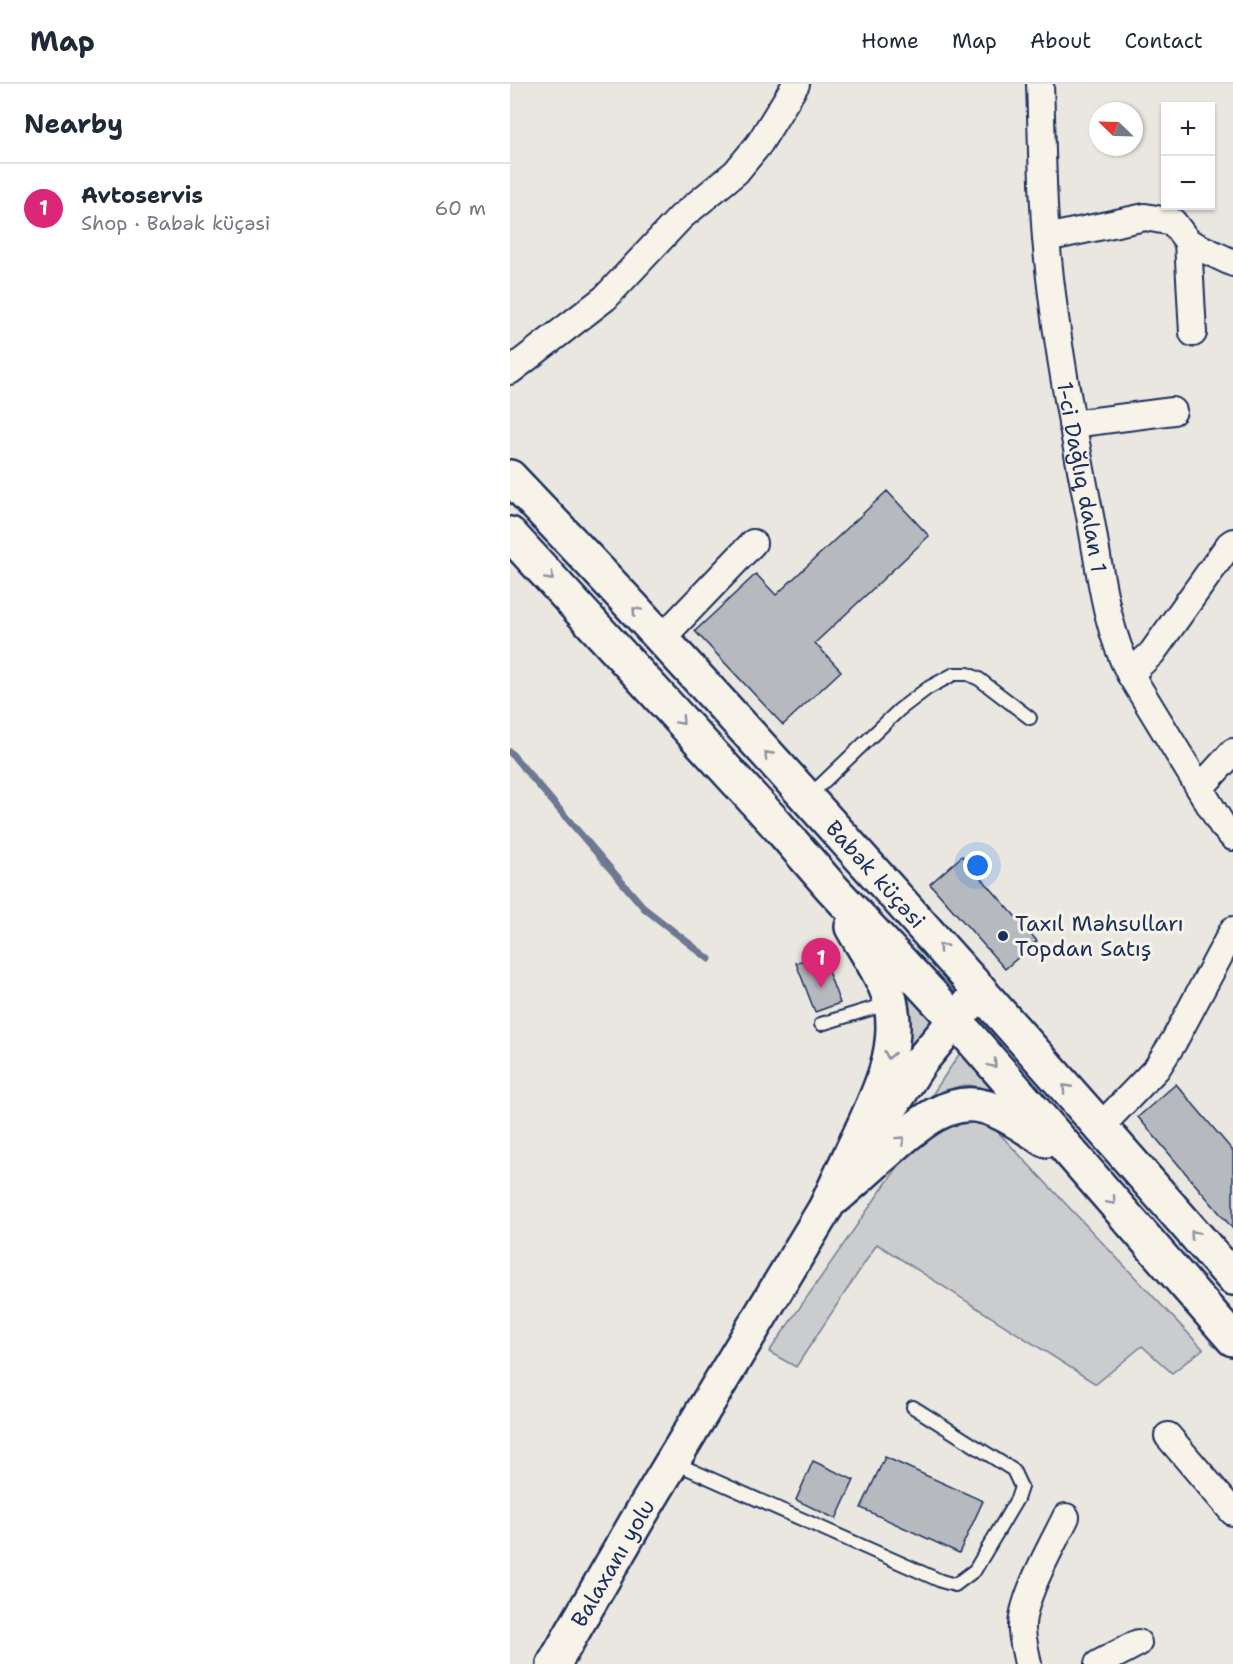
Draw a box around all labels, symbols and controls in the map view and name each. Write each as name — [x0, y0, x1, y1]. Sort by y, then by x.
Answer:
text: Map — [30, 22, 95, 60]
text: Home — [861, 27, 919, 55]
text: Map — [952, 27, 997, 55]
text: About — [1030, 27, 1091, 55]
text: Contact — [1124, 27, 1203, 55]
north arrow — [1089, 102, 1143, 156]
map controls — [1161, 102, 1215, 210]
button: + — [1161, 102, 1215, 156]
text: Nearby — [24, 106, 123, 141]
button: − — [1161, 156, 1215, 210]
text: Avtoservis — [81, 181, 203, 210]
text: 1 — [39, 195, 48, 221]
text: 60 m — [434, 195, 486, 221]
text: Shop · Babək küçəsi — [81, 210, 270, 236]
street label: 1-ci Dağlıq dalan 1 — [1050, 379, 1113, 575]
one-way arrow — [542, 570, 553, 581]
one-way arrow — [632, 607, 643, 618]
one-way arrow — [674, 713, 685, 724]
one-way arrow — [764, 751, 775, 761]
street label: Babək küçəsi — [819, 814, 932, 935]
your location — [963, 851, 992, 880]
place label: Taxıl Məhsulları Topdan Satış — [1015, 909, 1184, 963]
marker: Taxıl Məhsulları Topdan Satış — [996, 929, 1010, 943]
pin: 1 — [802, 938, 840, 988]
one-way arrow — [938, 944, 949, 954]
one-way arrow — [883, 1050, 896, 1060]
one-way arrow — [986, 1057, 997, 1068]
one-way arrow — [1062, 1084, 1073, 1094]
one-way arrow — [894, 1136, 905, 1147]
one-way arrow — [1105, 1194, 1116, 1205]
one-way arrow — [1191, 1230, 1202, 1241]
street label: Balaxanı yolu — [565, 1494, 662, 1632]

